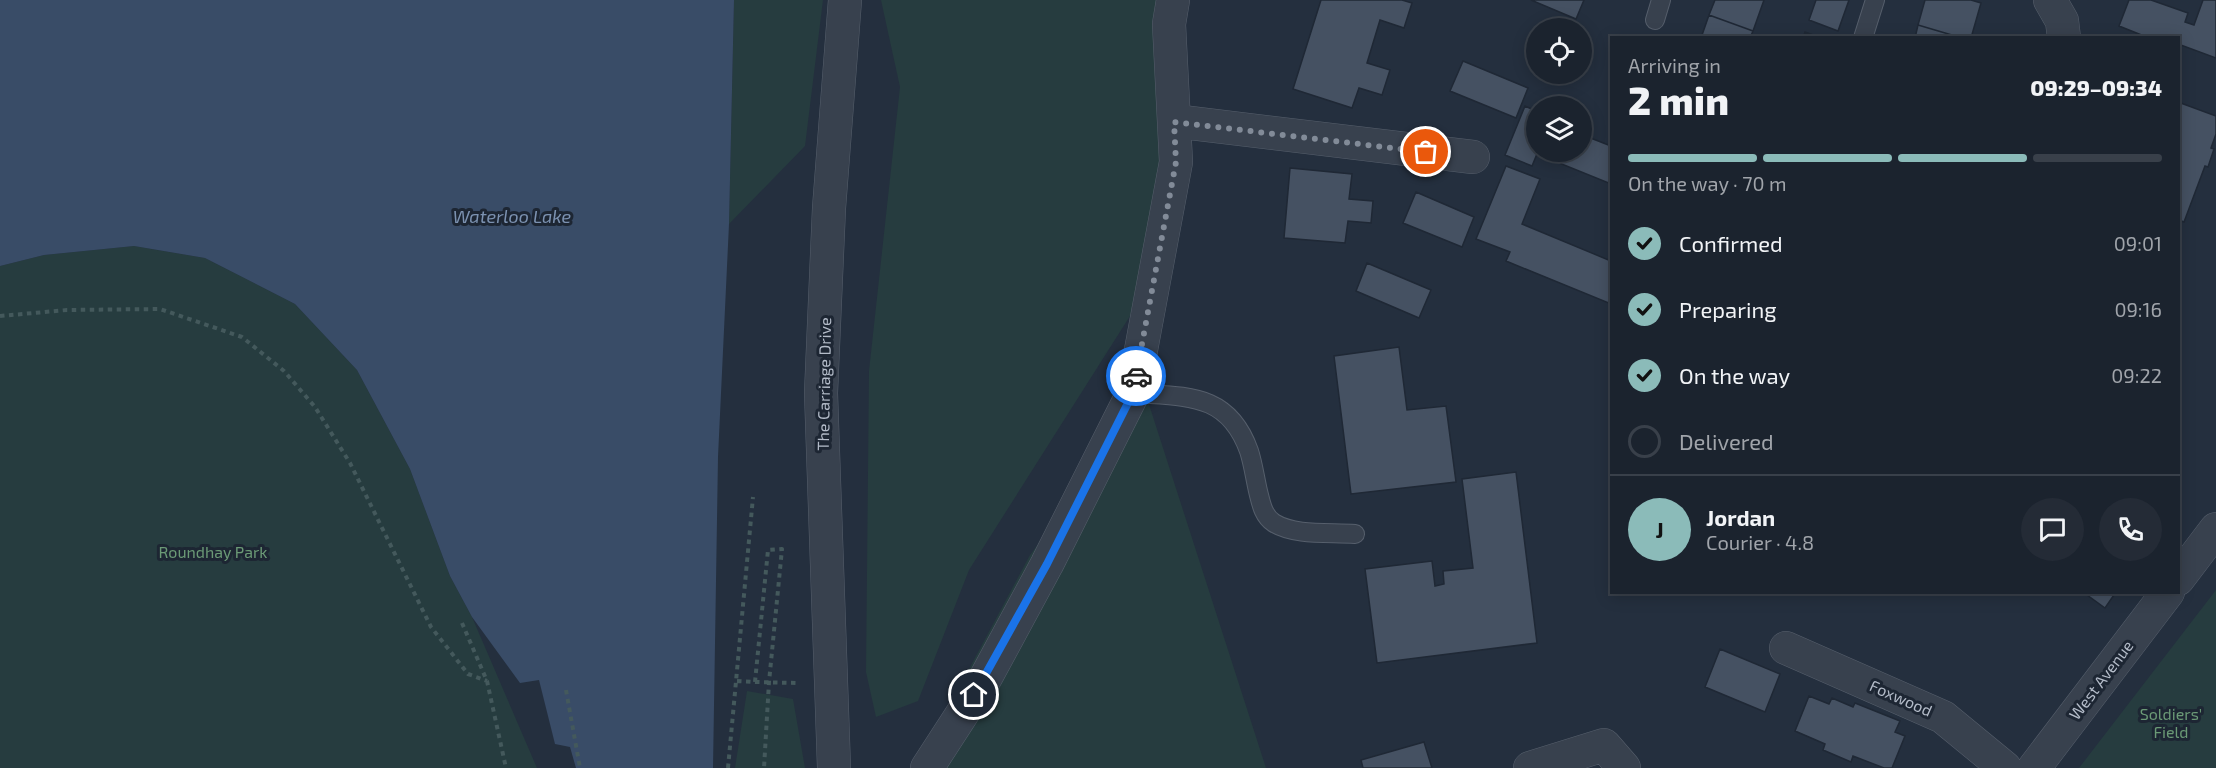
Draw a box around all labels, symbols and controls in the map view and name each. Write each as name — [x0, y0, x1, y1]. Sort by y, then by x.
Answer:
map controls — [1526, 18, 1592, 162]
button: locate — [1526, 18, 1592, 84]
text: Arriving in — [1628, 53, 1721, 77]
text: 09:29–09:34 — [2030, 74, 2162, 100]
text: 2 min — [1628, 76, 1729, 123]
button: layers — [1526, 96, 1592, 162]
pin — [1400, 126, 1451, 177]
icon: bag — [1409, 135, 1442, 168]
text: On the way · 70 m — [1628, 171, 1787, 195]
water label: Waterloo Lake — [453, 205, 572, 227]
icon: check — [1628, 227, 1661, 260]
text: Confirmed — [1679, 230, 1783, 256]
text: 09:01 — [2114, 231, 2162, 255]
icon: check — [1628, 293, 1661, 326]
text: Preparing — [1679, 296, 1777, 322]
text: 09:16 — [2114, 297, 2162, 321]
street label: The Carriage Drive — [813, 317, 834, 451]
courier — [1106, 346, 1166, 406]
icon: check — [1628, 359, 1661, 392]
icon: car — [1120, 360, 1153, 393]
text: On the way — [1679, 362, 1790, 388]
text: 09:22 — [2111, 363, 2162, 387]
text: Delivered — [1679, 428, 1774, 454]
button: chat — [2021, 498, 2084, 561]
button: phone — [2099, 498, 2162, 561]
text: Jordan — [1706, 504, 1775, 530]
text: J — [1655, 516, 1664, 542]
text: Courier · 4.8 — [1706, 530, 1814, 554]
park label: Roundhay Park — [159, 542, 267, 561]
street label: West Avenue — [2065, 636, 2137, 723]
pin — [948, 669, 999, 720]
street label: Foxwood — [1867, 675, 1935, 720]
icon: home — [957, 678, 990, 711]
park label: Soldiers' Field — [2140, 704, 2202, 741]

